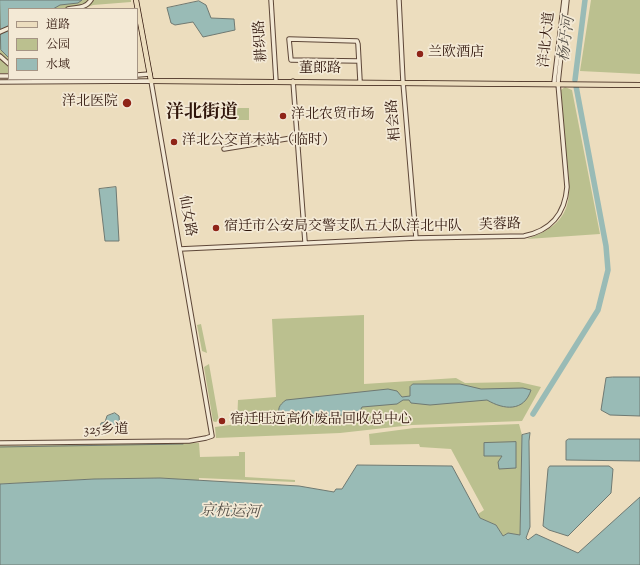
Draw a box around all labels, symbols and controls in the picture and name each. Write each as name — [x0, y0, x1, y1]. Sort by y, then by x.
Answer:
legend — [8, 8, 138, 80]
street label: 洋北大道 — [537, 11, 559, 69]
text: 道路 — [46, 16, 70, 34]
water label: 杨圩河 — [556, 16, 580, 62]
street label: 耕织路 — [252, 19, 272, 63]
text: 公园 — [46, 36, 70, 54]
place label: 兰欧酒店 — [428, 46, 484, 62]
marker: 兰欧酒店 — [415, 49, 425, 59]
text: 水域 — [46, 56, 70, 74]
street label: 董郎路 — [299, 62, 341, 78]
place label: 洋北医院 — [62, 95, 118, 111]
marker: 洋北医院 — [121, 97, 133, 109]
street label: 相会路 — [385, 98, 405, 142]
district label: 洋北街道 — [166, 103, 238, 125]
place label: 洋北农贸市场 — [291, 108, 375, 124]
marker: 洋北农贸市场 — [278, 111, 288, 121]
place label: 洋北公交首末站（临时） — [182, 134, 336, 150]
marker: 洋北公交首末站（临时） — [169, 137, 179, 147]
street label: 仙女路 — [174, 194, 198, 238]
street label: 芙蓉路 — [479, 217, 521, 235]
place label: 宿迁市公安局交警支队五大队洋北中队 — [224, 220, 462, 236]
marker: 宿迁市公安局交警支队五大队洋北中队 — [211, 223, 221, 233]
place label: 宿迁旺远高价废品回收总中心 — [230, 413, 412, 429]
marker: 宿迁旺远高价废品回收总中心 — [217, 416, 227, 426]
street label: 325乡道 — [83, 422, 129, 440]
water label: 京杭运河 — [200, 503, 260, 523]

